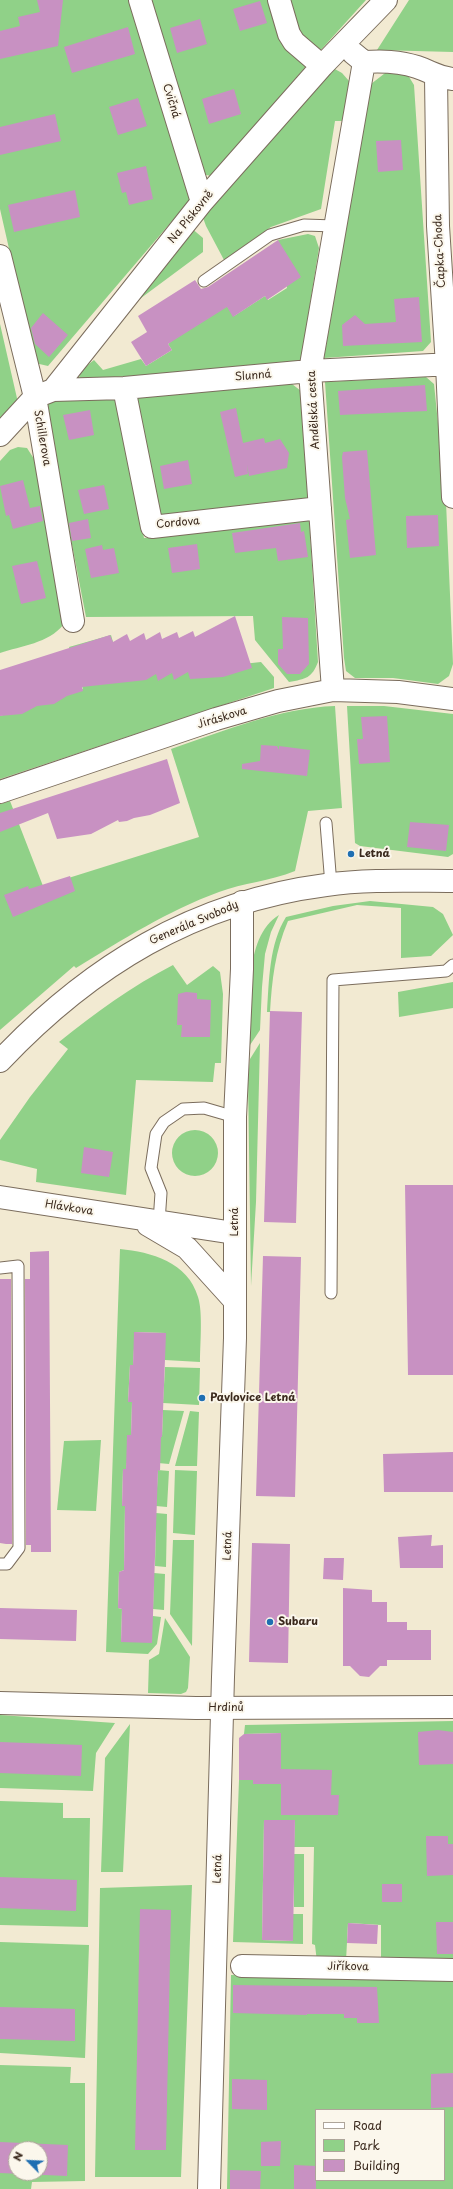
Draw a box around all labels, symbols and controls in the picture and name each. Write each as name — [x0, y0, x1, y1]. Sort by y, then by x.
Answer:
street label: Cvičná — [159, 82, 183, 120]
street label: Na Pískovně — [166, 188, 216, 246]
street label: Čapka-Choda — [431, 214, 449, 288]
street label: Slunná — [234, 368, 272, 384]
street label: Andělská cesta — [305, 370, 323, 450]
street label: Schillerova — [31, 409, 53, 467]
street label: Cordova — [156, 515, 200, 531]
street label: Jiráskova — [196, 704, 248, 732]
place label: Letná — [359, 847, 390, 861]
marker: Letná — [346, 849, 356, 859]
street label: Generála Svobody — [148, 898, 240, 948]
street label: Hlávkova — [44, 1198, 94, 1218]
street label: Letná — [228, 1207, 242, 1237]
place label: Pavlovice Letná — [210, 1391, 296, 1405]
marker: Pavlovice Letná — [197, 1393, 207, 1403]
street label: Letná — [221, 1531, 235, 1561]
place label: Subaru — [278, 1615, 318, 1629]
marker: Subaru — [265, 1617, 275, 1627]
street label: Hrdinů — [208, 1701, 244, 1715]
street label: Letná — [211, 1854, 225, 1884]
street label: Jiříkova — [327, 1960, 369, 1974]
legend — [315, 2109, 445, 2181]
text: Road — [353, 2116, 382, 2134]
text: Park — [353, 2136, 380, 2154]
north arrow — [8, 2141, 48, 2181]
text: N — [8, 2149, 27, 2164]
text: Building — [353, 2156, 400, 2174]

